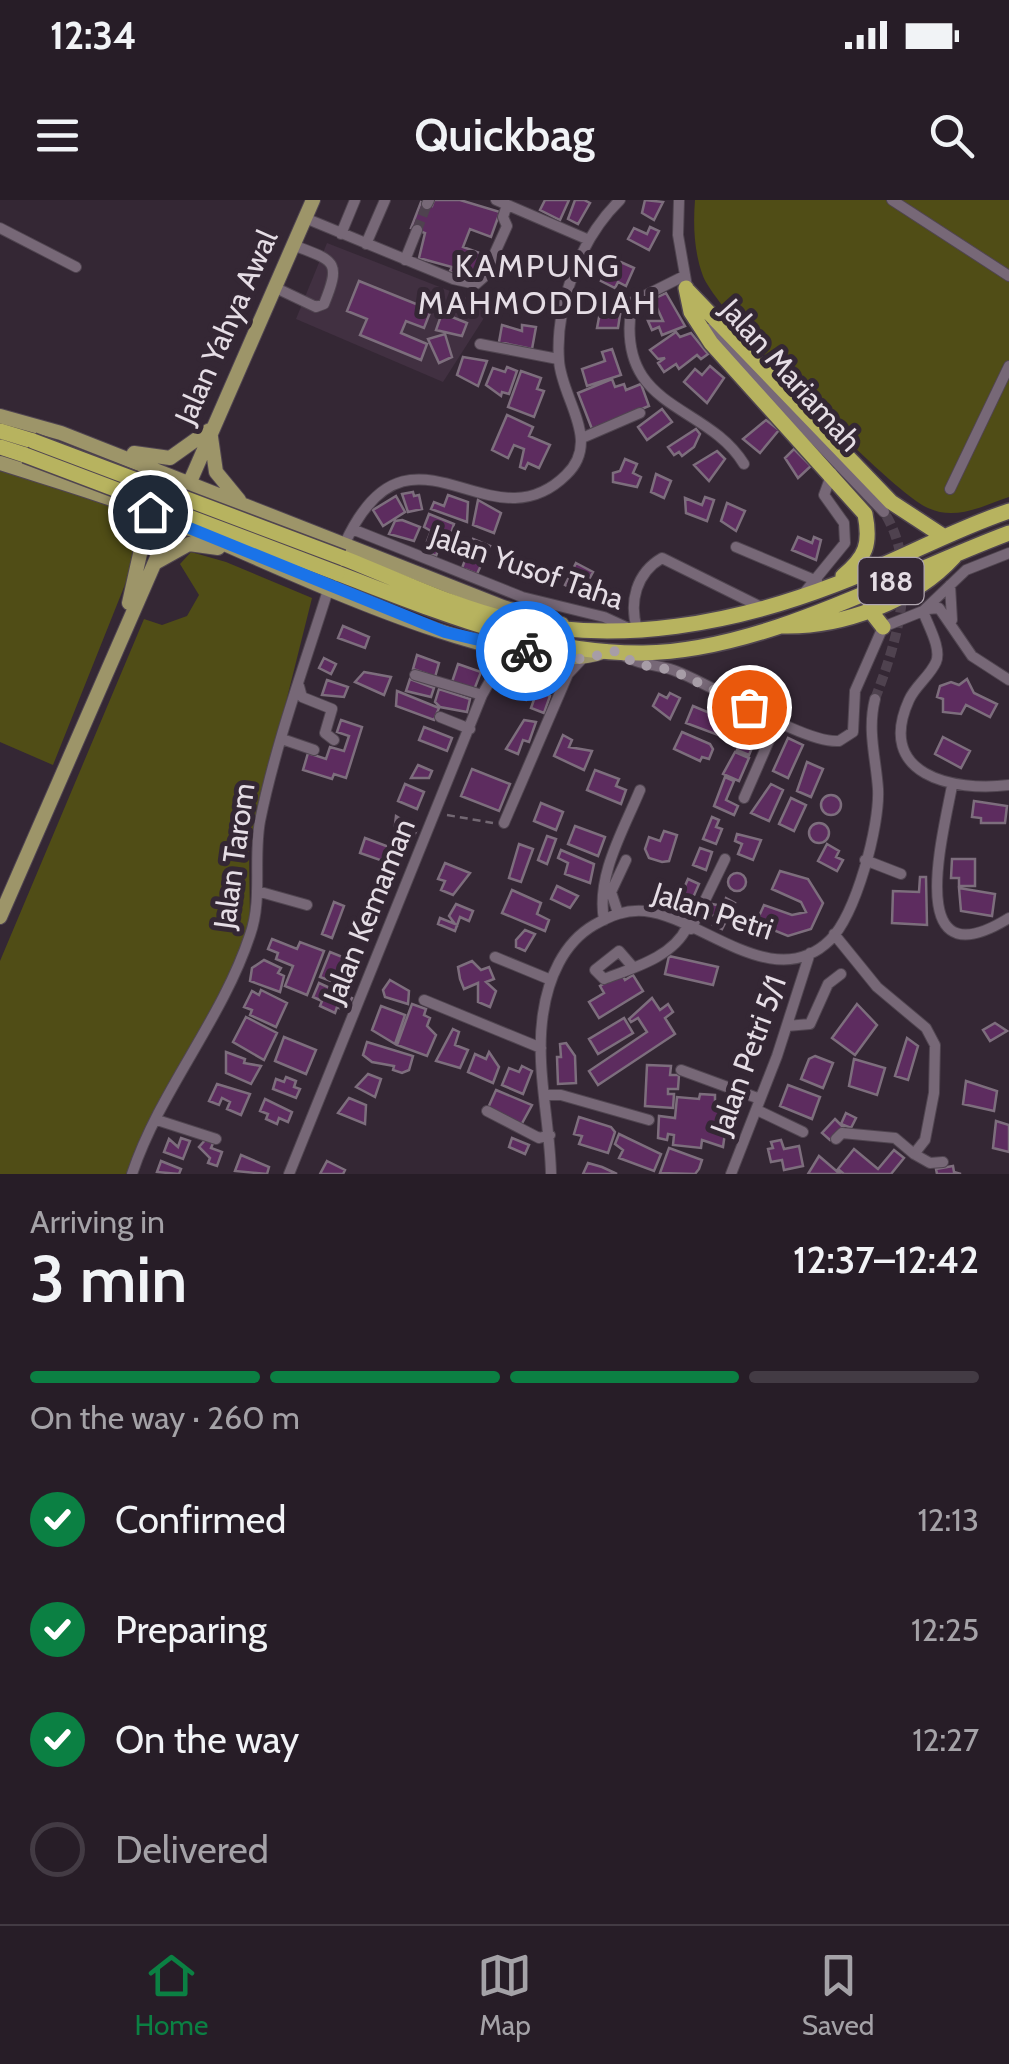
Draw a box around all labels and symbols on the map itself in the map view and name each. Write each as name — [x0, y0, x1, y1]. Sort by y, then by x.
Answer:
street label: Jalan Yahya Awal — [166, 224, 285, 431]
district label: KAMPUNG MAHMODDIAH — [418, 246, 658, 322]
street label: Jalan Mariamah — [712, 290, 869, 459]
pin — [108, 470, 193, 555]
street label: Jalan Yusof Taha — [424, 516, 629, 618]
road number: 188 — [858, 558, 924, 604]
courier — [476, 601, 576, 701]
pin — [707, 665, 792, 750]
street label: Jalan Tarom — [205, 781, 263, 932]
street label: Jalan Kemaman — [315, 813, 423, 1010]
street label: Jalan Petri — [647, 874, 778, 948]
street label: Jalan Petri 5/1 — [702, 970, 794, 1141]

